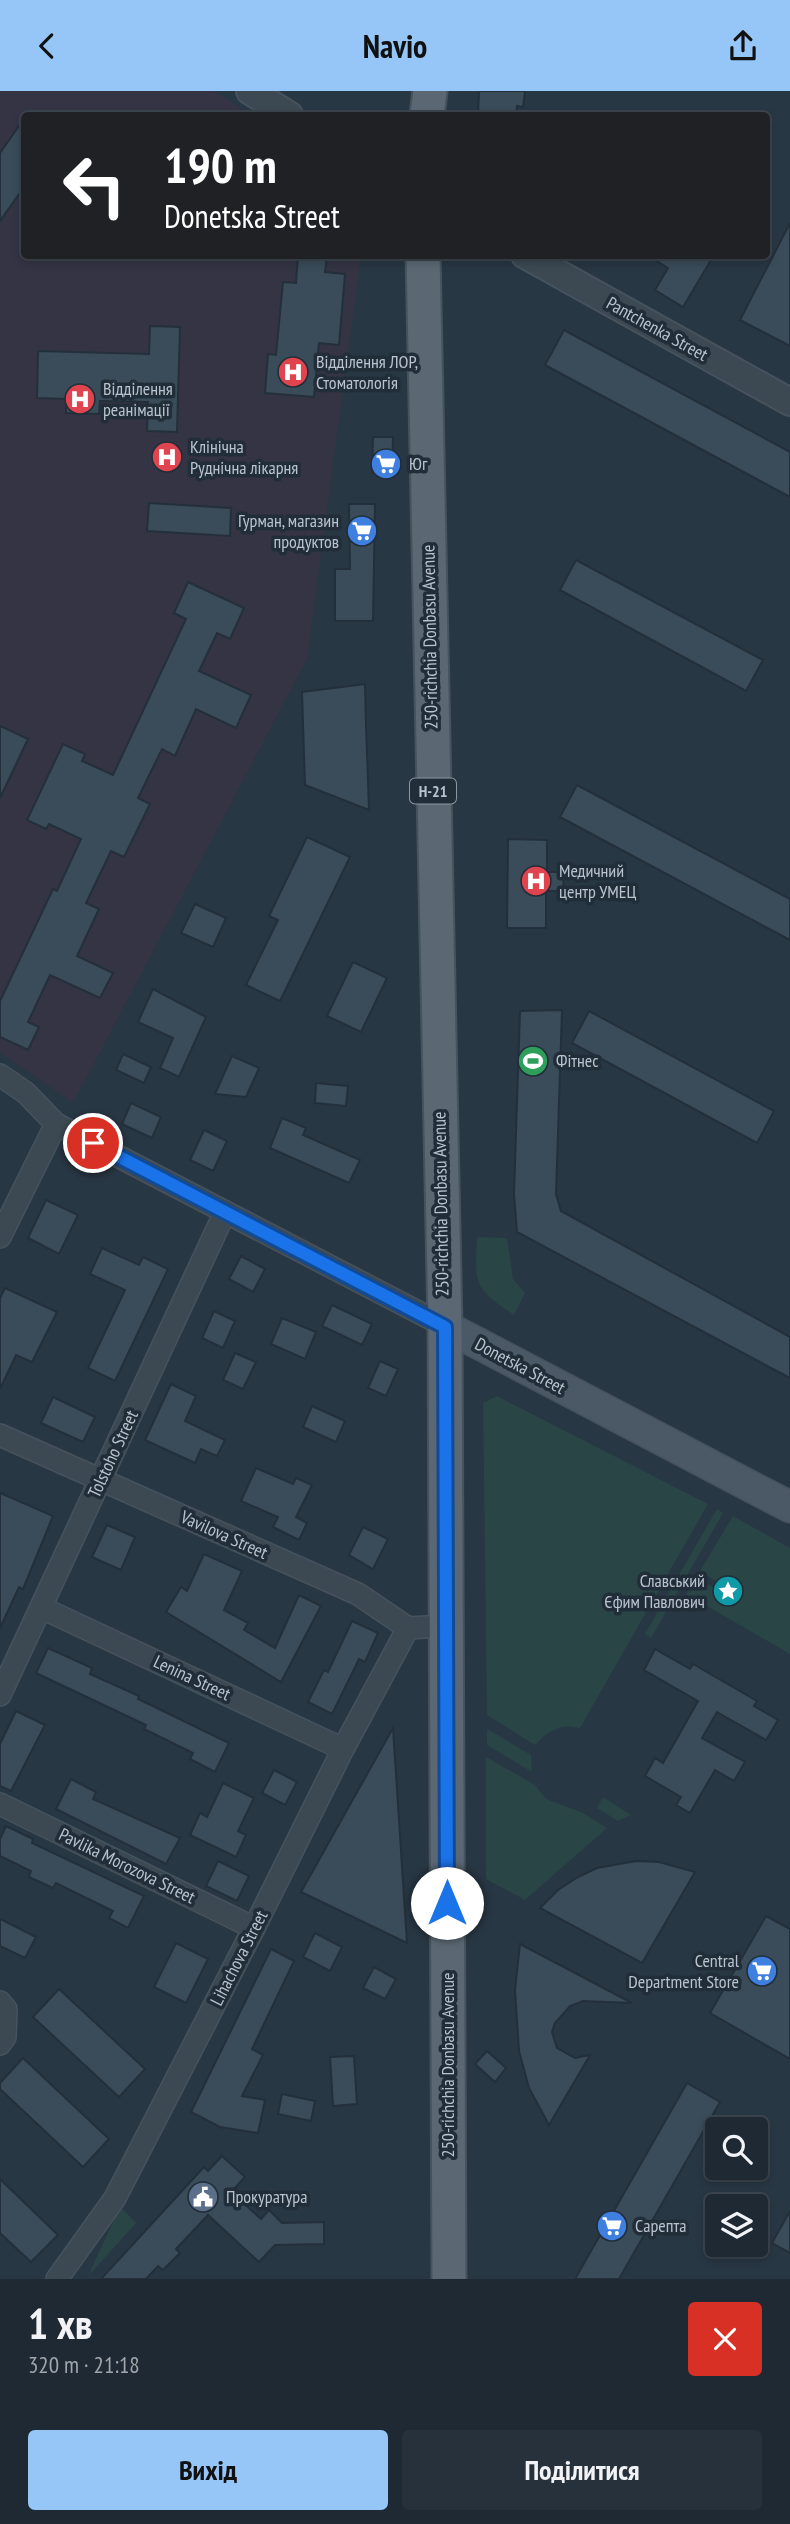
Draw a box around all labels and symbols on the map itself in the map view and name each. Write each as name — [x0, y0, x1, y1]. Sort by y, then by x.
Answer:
street label: Pantchenka Street — [602, 291, 712, 366]
place label: Відділення ЛОР, Стоматологія — [316, 350, 418, 394]
hospital icon: Відділення ЛОР, Стоматологія — [276, 355, 310, 389]
place label: Відділення реанімації — [103, 377, 173, 421]
hospital icon: Відділення реанімації — [63, 382, 97, 416]
place label: Клінічна Руднічна лікарня — [190, 435, 298, 479]
hospital icon: Клінічна Руднічна лікарня — [150, 440, 184, 474]
supermarket icon: Юг — [369, 447, 403, 481]
place label: Юг — [409, 452, 428, 475]
place label: Гурман, магазин продуктов — [238, 509, 339, 553]
supermarket icon: Гурман, магазин продуктов — [345, 514, 379, 548]
street label: 250-richchia Donbasu Avenue — [416, 544, 443, 730]
road number: Н-21 — [410, 779, 456, 803]
place label: Медичний центр УМЕЦ — [559, 859, 636, 903]
hospital icon: Медичний центр УМЕЦ — [519, 864, 553, 898]
sports icon: Фітнес — [516, 1044, 550, 1078]
place label: Фітнес — [556, 1049, 599, 1072]
street label: 250-richchia Donbasu Avenue — [427, 1111, 454, 1297]
pin — [63, 1113, 123, 1173]
street label: Donetska Street — [471, 1332, 569, 1399]
street label: Tolstoho Street — [82, 1406, 143, 1501]
street label: Vavilova Street — [176, 1505, 271, 1564]
place label: Славський Єфим Павлович — [604, 1569, 705, 1613]
place icon: Славський Єфим Павлович — [711, 1574, 745, 1608]
street label: Lenina Street — [150, 1650, 234, 1705]
street label: Pavlika Morozova Street — [55, 1823, 199, 1909]
position arrow — [410, 1866, 484, 1940]
street label: Lihachova Street — [205, 1906, 272, 2009]
place label: Central Department Store — [628, 1949, 740, 1993]
supermarket icon: Central Department Store — [745, 1954, 779, 1988]
street label: 250-richchia Donbasu Avenue — [436, 1973, 459, 2157]
public building icon: Прокуратура — [186, 2180, 220, 2214]
place label: Прокуратура — [226, 2185, 307, 2208]
supermarket icon: Сарепта — [595, 2209, 629, 2243]
place label: Сарепта — [635, 2214, 686, 2237]

